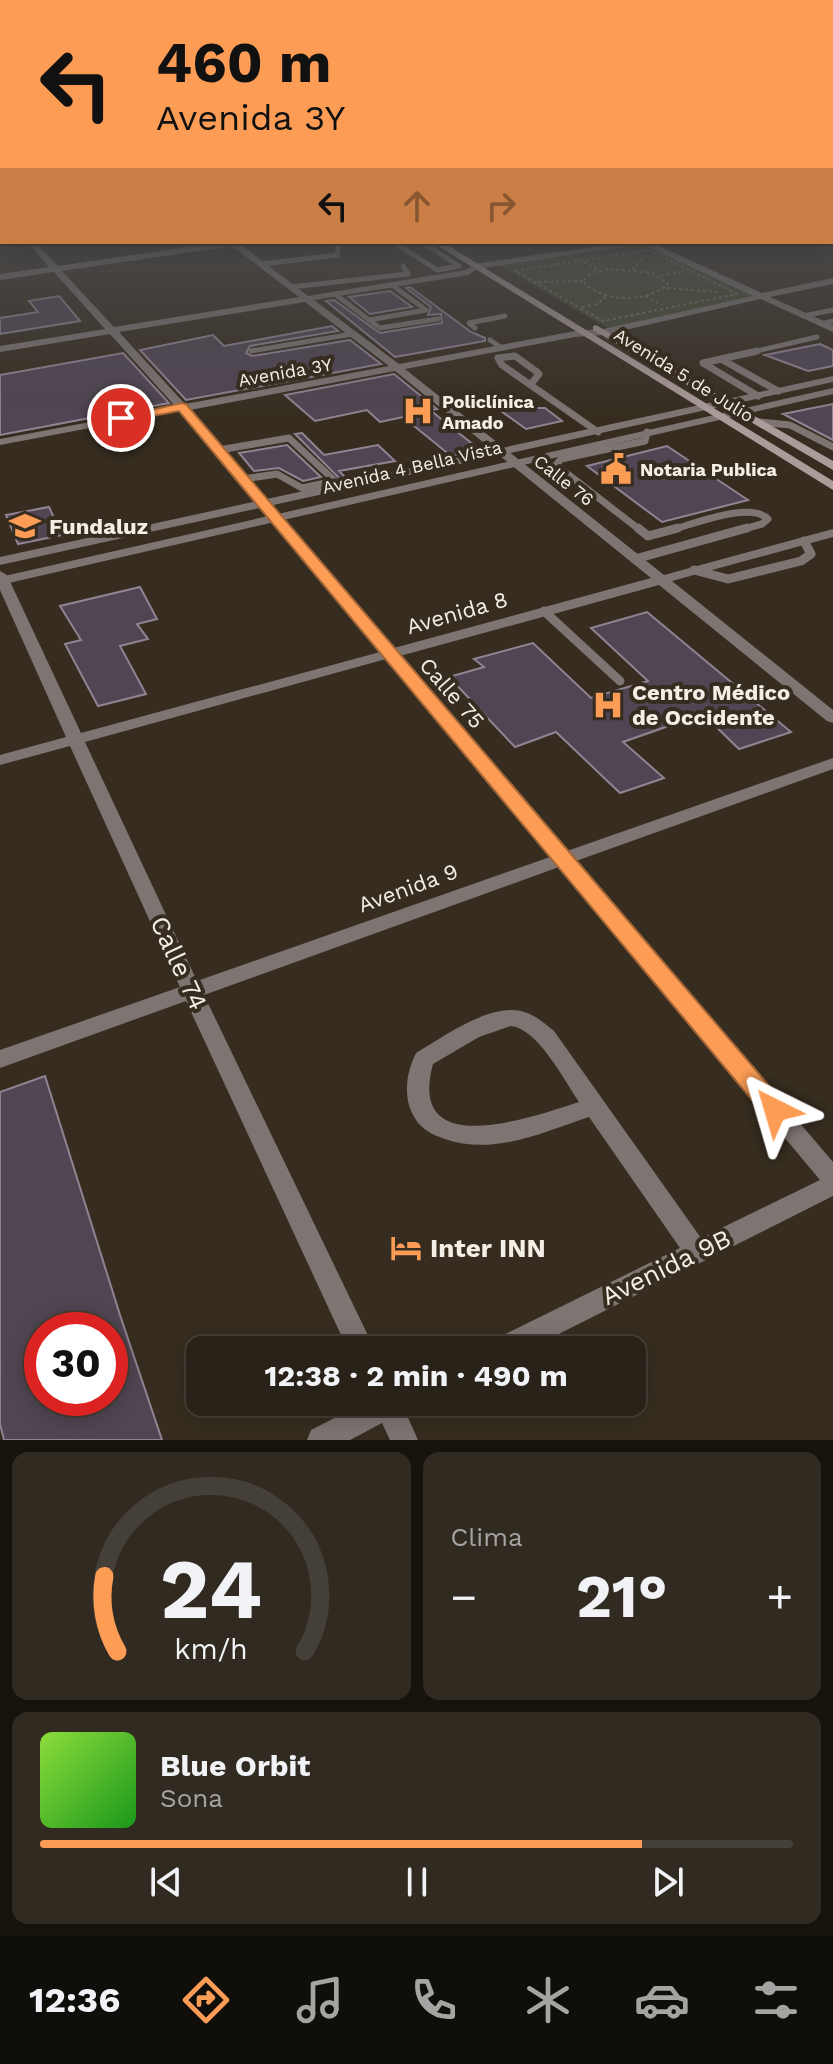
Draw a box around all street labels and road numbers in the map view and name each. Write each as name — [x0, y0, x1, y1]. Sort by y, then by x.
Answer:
street label: Avenida 5 de Julio — [610, 324, 758, 426]
street label: Avenida 3Y — [237, 353, 334, 391]
street label: Avenida 4 Bella Vista — [320, 436, 504, 498]
street label: Calle 76 — [530, 450, 598, 510]
street label: Avenida 8 — [403, 587, 511, 639]
street label: Calle 75 — [415, 653, 489, 733]
street label: Avenida 9 — [355, 858, 461, 918]
street label: Calle 74 — [144, 911, 214, 1015]
street label: Avenida 9B — [596, 1223, 736, 1311]

